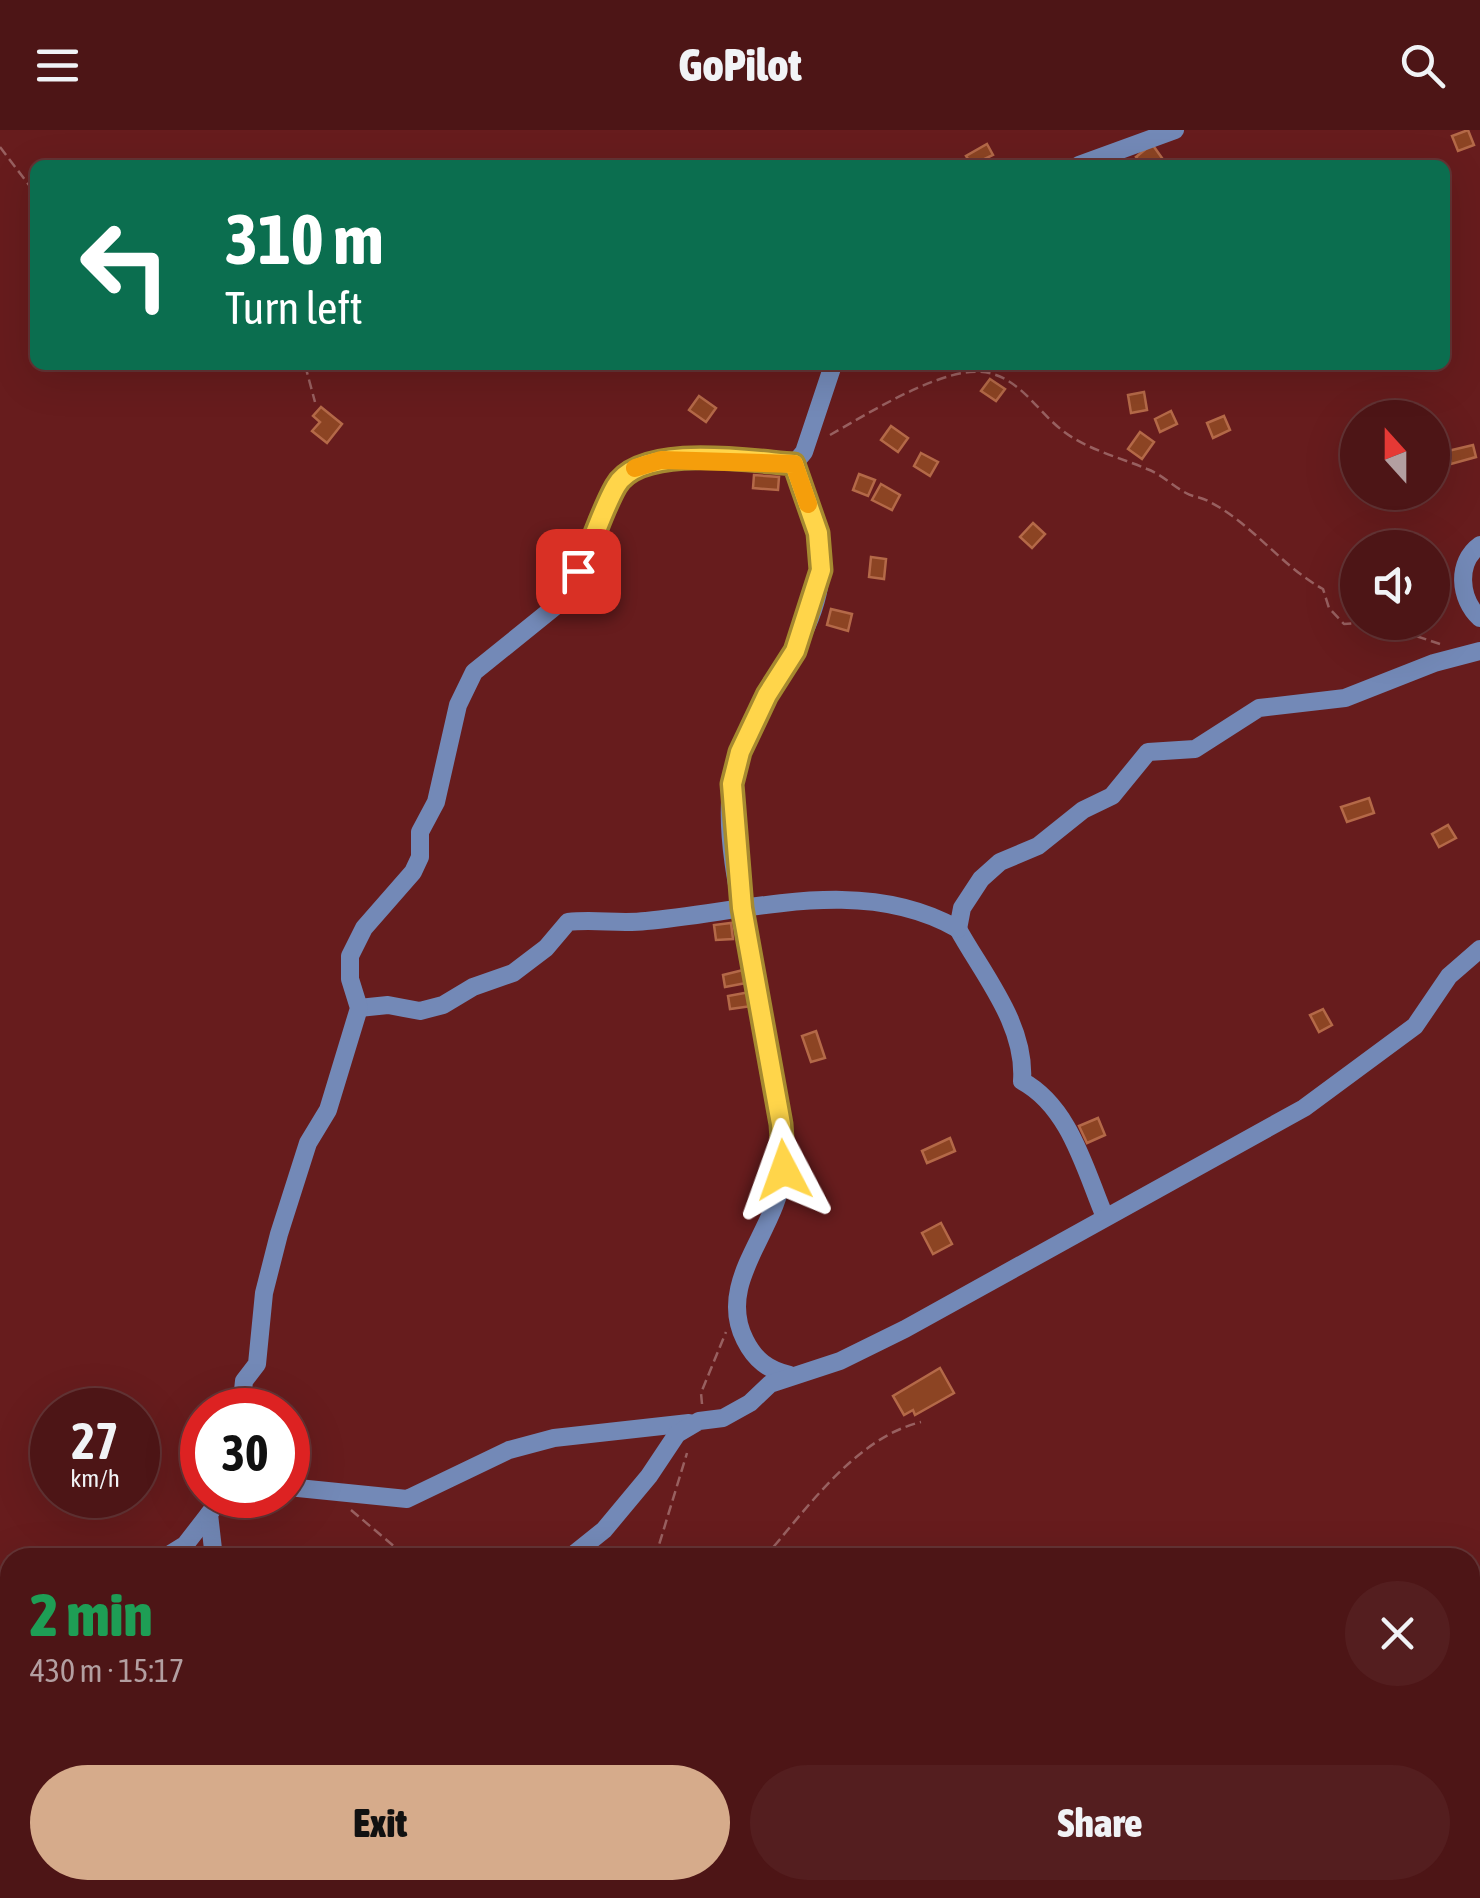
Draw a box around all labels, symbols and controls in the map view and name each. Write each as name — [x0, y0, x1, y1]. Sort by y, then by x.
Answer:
icon: menu — [30, 38, 85, 93]
icon: search — [1395, 38, 1450, 93]
text: GoPilot — [679, 39, 801, 91]
text: 310 m — [225, 199, 384, 279]
icon: left — [60, 200, 190, 330]
text: Turn left — [225, 282, 363, 334]
north arrow — [1340, 400, 1450, 510]
map controls — [1340, 400, 1450, 640]
pin — [536, 529, 621, 614]
button: sound — [1340, 530, 1450, 640]
icon: arrive — [551, 544, 606, 599]
position arrow — [732, 1118, 836, 1222]
speed limit sign: 30 — [180, 1388, 310, 1518]
text: 27 — [71, 1412, 118, 1470]
text: km/h — [70, 1464, 120, 1492]
text: 2 min — [30, 1580, 153, 1649]
button: close — [1345, 1581, 1450, 1686]
text: 430 m · 15:17 — [30, 1652, 184, 1689]
button: Exit — [30, 1765, 730, 1880]
button: Share — [750, 1765, 1450, 1880]

